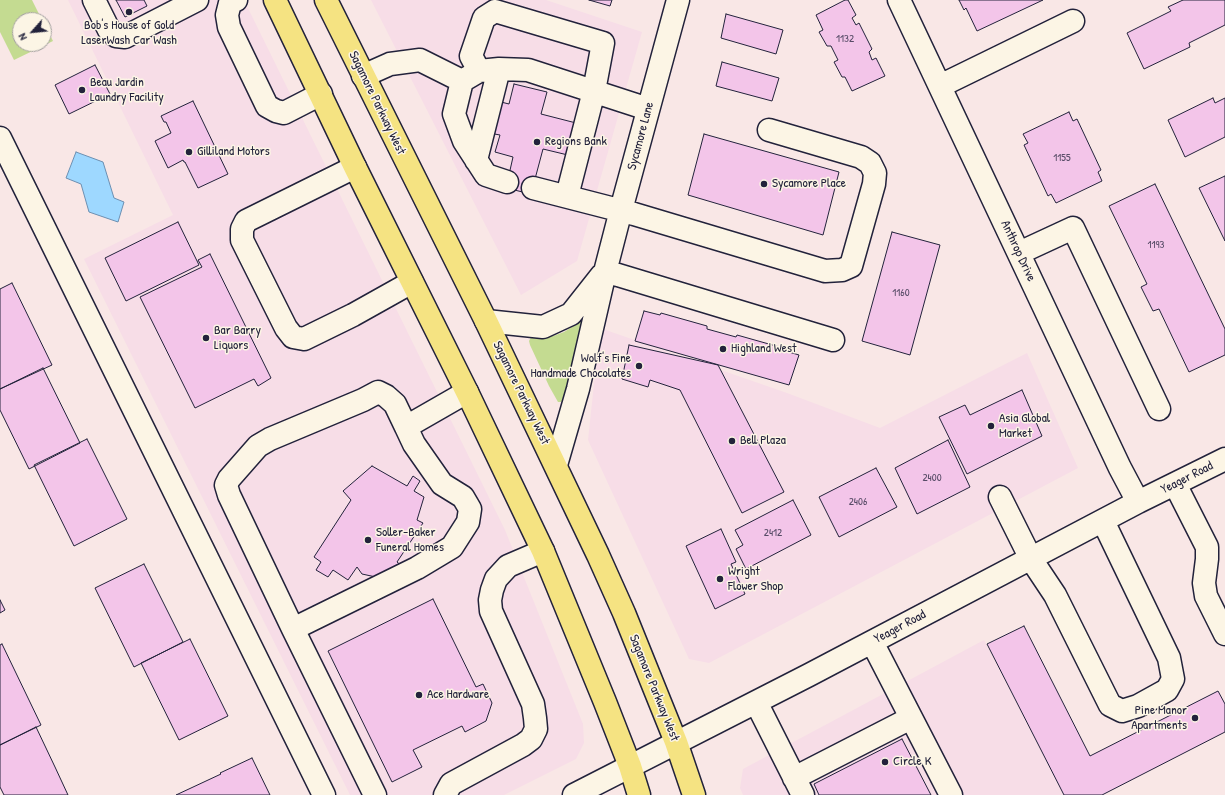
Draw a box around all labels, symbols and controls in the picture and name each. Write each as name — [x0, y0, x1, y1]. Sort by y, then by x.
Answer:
marker: Bob's House of Gold LaserWash Car Wash — [124, 7, 134, 17]
north arrow — [12, 12, 52, 52]
place label: Bob's House of Gold LaserWash Car Wash — [81, 18, 177, 49]
text: N — [15, 31, 30, 43]
house number: 1132 — [836, 32, 854, 46]
street label: Sagamore Parkway West — [345, 49, 409, 157]
place label: Beau Jardin Laundry Facility — [90, 75, 164, 106]
marker: Beau Jardin Laundry Facility — [77, 85, 87, 95]
street label: Sycamore Lane — [624, 100, 658, 172]
place label: Regions Bank — [545, 134, 607, 150]
marker: Regions Bank — [532, 137, 542, 147]
place label: Gilliland Motors — [197, 144, 270, 160]
marker: Gilliland Motors — [184, 147, 194, 157]
house number: 1155 — [1053, 151, 1071, 165]
place label: Sycamore Place — [772, 176, 846, 192]
marker: Sycamore Place — [759, 179, 769, 189]
street label: Anthrop Drive — [997, 218, 1039, 284]
house number: 1193 — [1148, 238, 1164, 252]
house number: 1160 — [892, 286, 910, 300]
place label: Bar Barry Liquors — [214, 323, 261, 354]
marker: Bar Barry Liquors — [201, 333, 211, 343]
street label: Sagamore Parkway West — [489, 339, 553, 447]
place label: Highland West — [731, 341, 796, 357]
marker: Highland West — [718, 344, 728, 354]
place label: Wolf's Fine Handmade Chocolates — [530, 351, 631, 382]
marker: Wolf's Fine Handmade Chocolates — [634, 361, 644, 371]
place label: Asia Global Market — [999, 411, 1050, 442]
marker: Asia Global Market — [986, 421, 996, 431]
place label: Bell Plaza — [740, 433, 786, 449]
marker: Bell Plaza — [727, 436, 737, 446]
street label: Yeager Road — [1158, 458, 1216, 498]
house number: 2400 — [922, 471, 942, 485]
house number: 2406 — [849, 495, 867, 509]
place label: Soller-Baker Funeral Homes — [376, 525, 444, 556]
house number: 2412 — [764, 526, 782, 540]
marker: Soller-Baker Funeral Homes — [363, 535, 373, 545]
place label: Wright Flower Shop — [728, 564, 783, 595]
marker: Wright Flower Shop — [715, 574, 725, 584]
street label: Yeager Road — [871, 607, 929, 647]
street label: Sagamore Parkway West — [626, 633, 682, 743]
place label: Ace Hardware — [427, 687, 489, 703]
marker: Ace Hardware — [414, 690, 424, 700]
place label: Pine Manor Apartments — [1131, 703, 1187, 734]
marker: Pine Manor Apartments — [1190, 713, 1200, 723]
place label: Circle K — [893, 754, 932, 770]
marker: Circle K — [880, 757, 890, 767]

